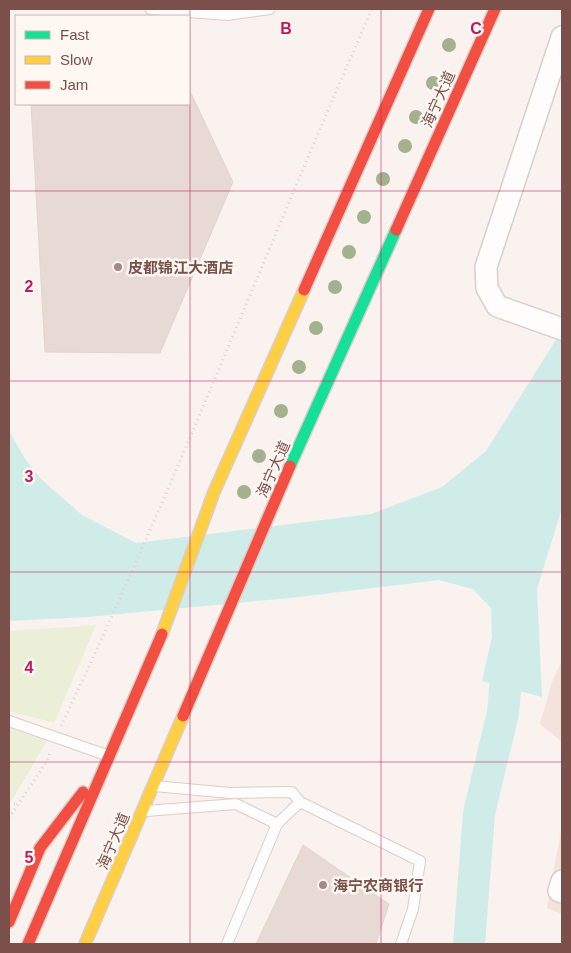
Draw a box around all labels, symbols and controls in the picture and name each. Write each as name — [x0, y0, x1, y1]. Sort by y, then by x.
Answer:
legend — [15, 15, 190, 105]
text: B — [280, 20, 292, 37]
text: C — [470, 20, 482, 37]
text: Fast — [60, 26, 90, 43]
text: Slow — [60, 51, 93, 68]
street label: 海宁大道 — [418, 68, 458, 130]
text: Jam — [60, 76, 88, 93]
place label: 皮都锦江大酒店 — [128, 259, 233, 276]
marker: 皮都锦江大酒店 — [112, 261, 124, 273]
text: 2 — [25, 278, 34, 295]
street label: 海宁大道 — [253, 438, 293, 500]
text: 3 — [25, 468, 34, 485]
text: 4 — [25, 659, 34, 676]
street label: 海宁大道 — [93, 810, 133, 872]
text: 5 — [25, 849, 34, 866]
place label: 海宁农商银行 — [333, 877, 423, 894]
marker: 海宁农商银行 — [317, 879, 329, 891]

